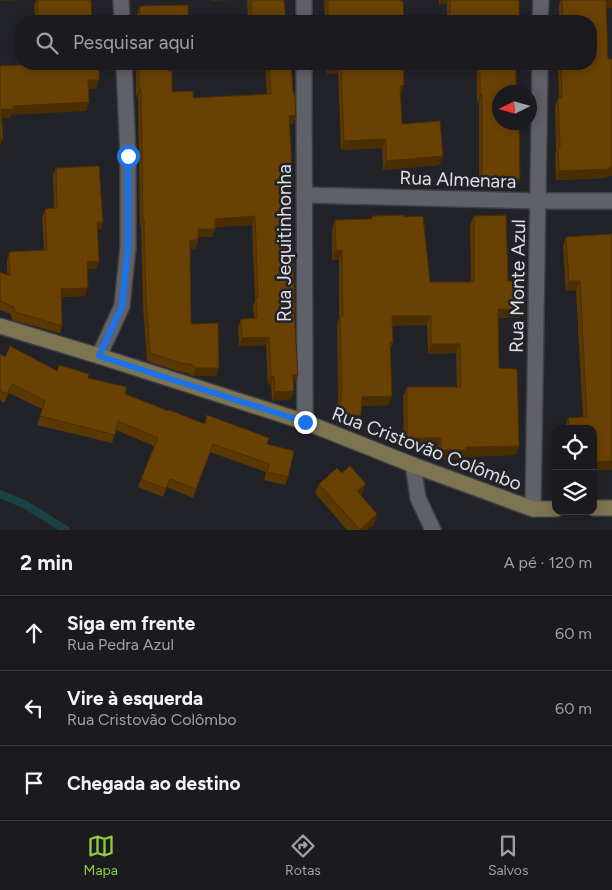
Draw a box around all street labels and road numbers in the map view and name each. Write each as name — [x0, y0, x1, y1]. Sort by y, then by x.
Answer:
street label: Rua Jequitinhonha — [273, 164, 296, 322]
street label: Rua Almenara — [399, 166, 517, 193]
street label: Rua Monte Azul — [505, 219, 530, 353]
street label: Rua Cristovão Colômbo — [329, 402, 525, 495]

